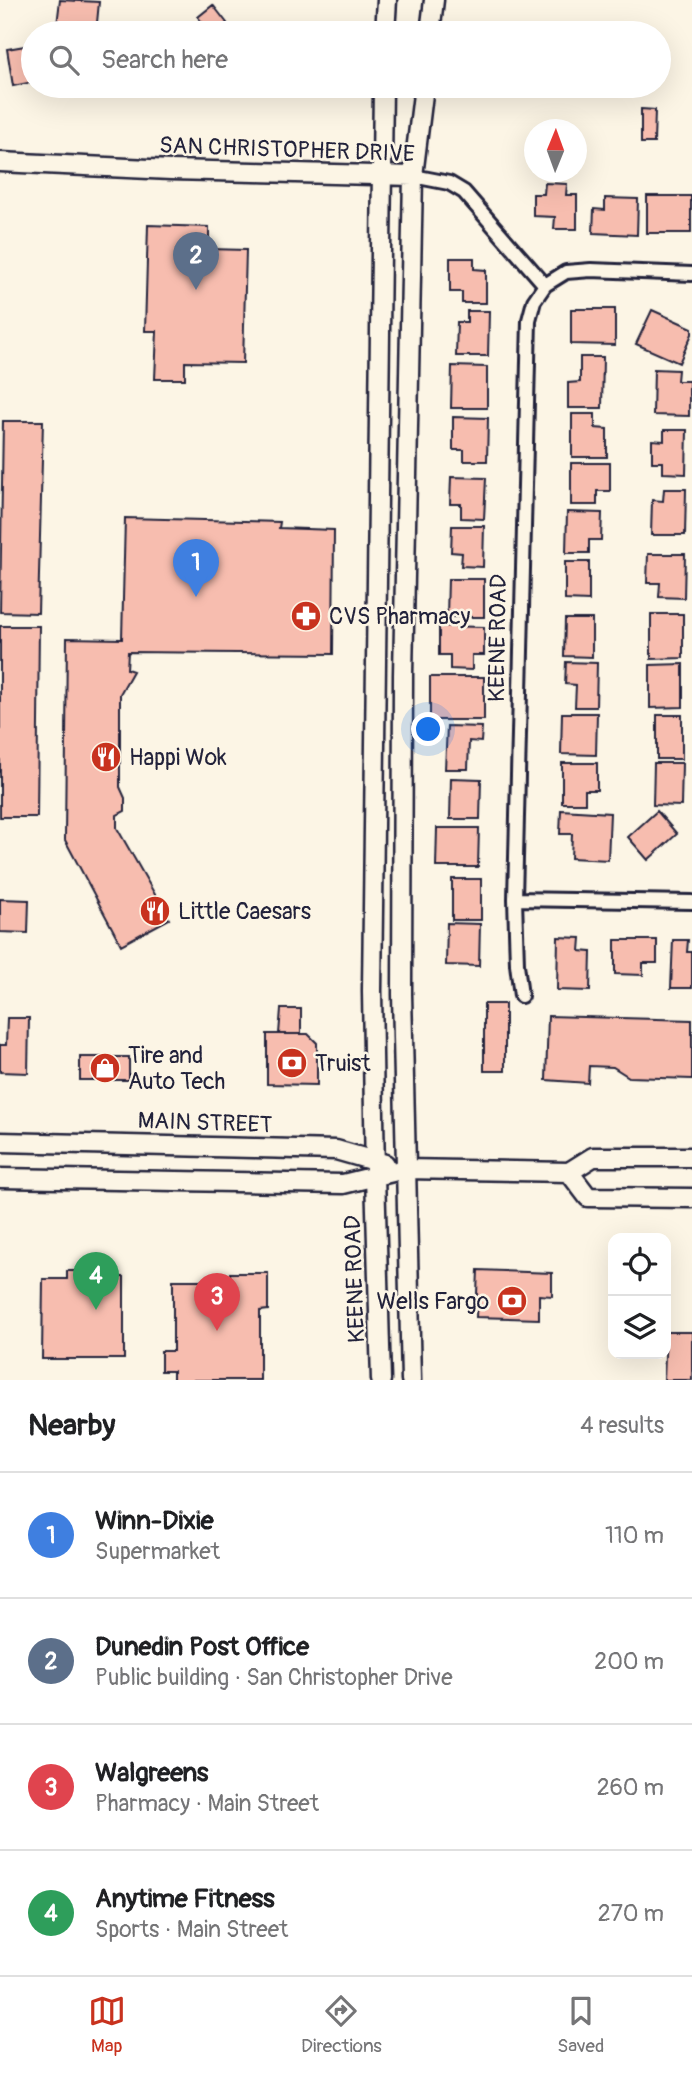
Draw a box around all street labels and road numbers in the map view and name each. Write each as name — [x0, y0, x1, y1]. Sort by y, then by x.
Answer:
street label: SAN CHRISTOPHER DRIVE — [159, 131, 415, 168]
street label: KEENE ROAD — [482, 574, 513, 702]
street label: MAIN STREET — [137, 1106, 273, 1139]
street label: KEENE ROAD — [338, 1214, 371, 1343]

